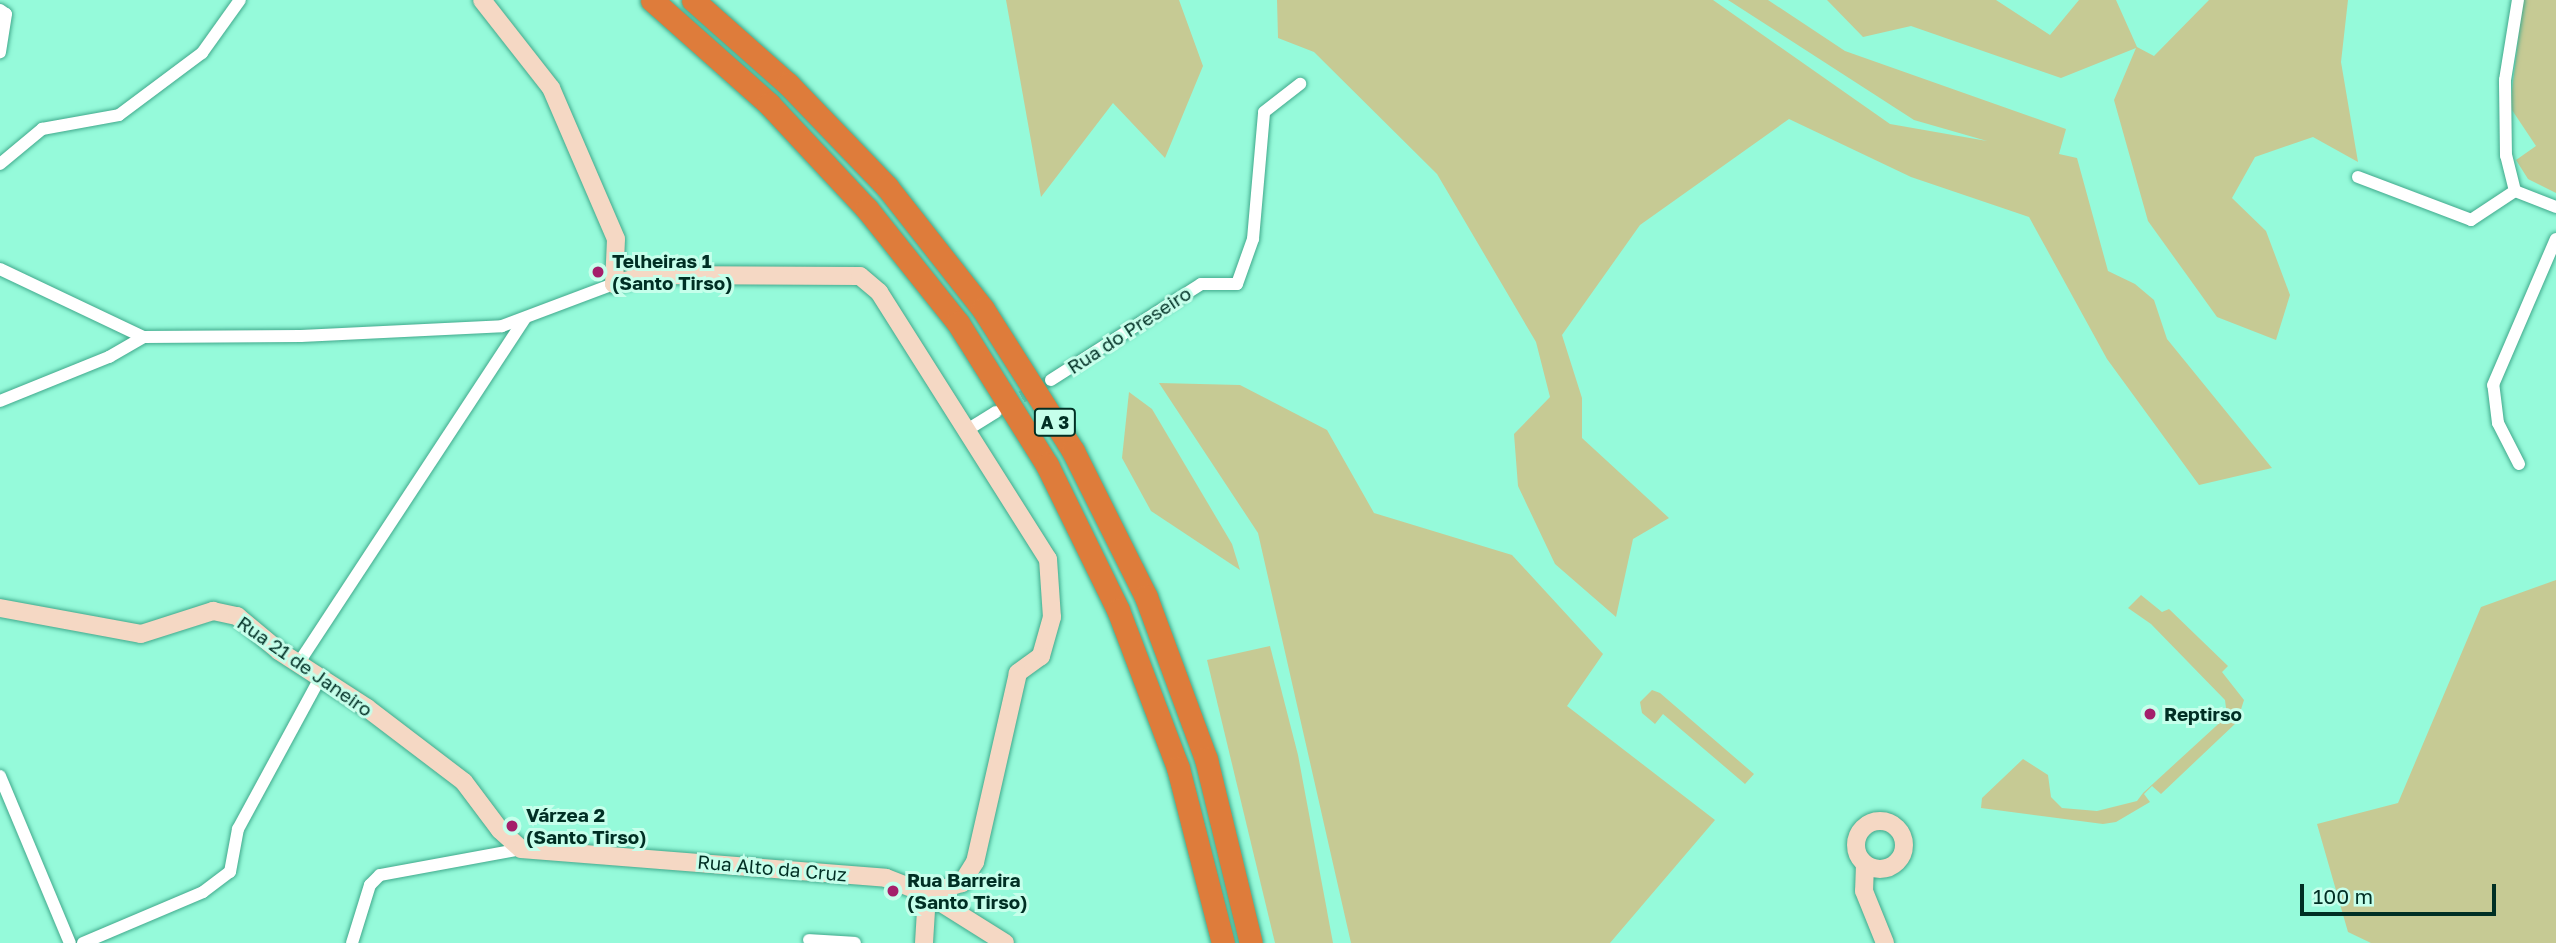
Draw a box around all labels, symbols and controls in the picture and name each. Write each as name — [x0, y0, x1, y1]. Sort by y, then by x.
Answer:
place label: Telheiras 1 (Santo Tirso) — [612, 250, 732, 294]
marker: Telheiras 1 (Santo Tirso) — [590, 264, 606, 280]
street label: Rua do Preseiro — [1063, 282, 1195, 378]
road number: A 3 — [1032, 408, 1078, 436]
street label: Rua 21 de Janeiro — [233, 611, 377, 721]
place label: Reptirso — [2164, 703, 2242, 725]
marker: Reptirso — [2142, 706, 2158, 722]
place label: Várzea 2 (Santo Tirso) — [526, 804, 646, 848]
marker: Várzea 2 (Santo Tirso) — [504, 818, 520, 834]
street label: Rua Alto da Cruz — [696, 850, 848, 886]
place label: Rua Barreira (Santo Tirso) — [907, 869, 1027, 913]
scale bar — [2304, 870, 2500, 914]
marker: Rua Barreira (Santo Tirso) — [885, 883, 901, 899]
text: 100 m — [2313, 883, 2373, 909]

